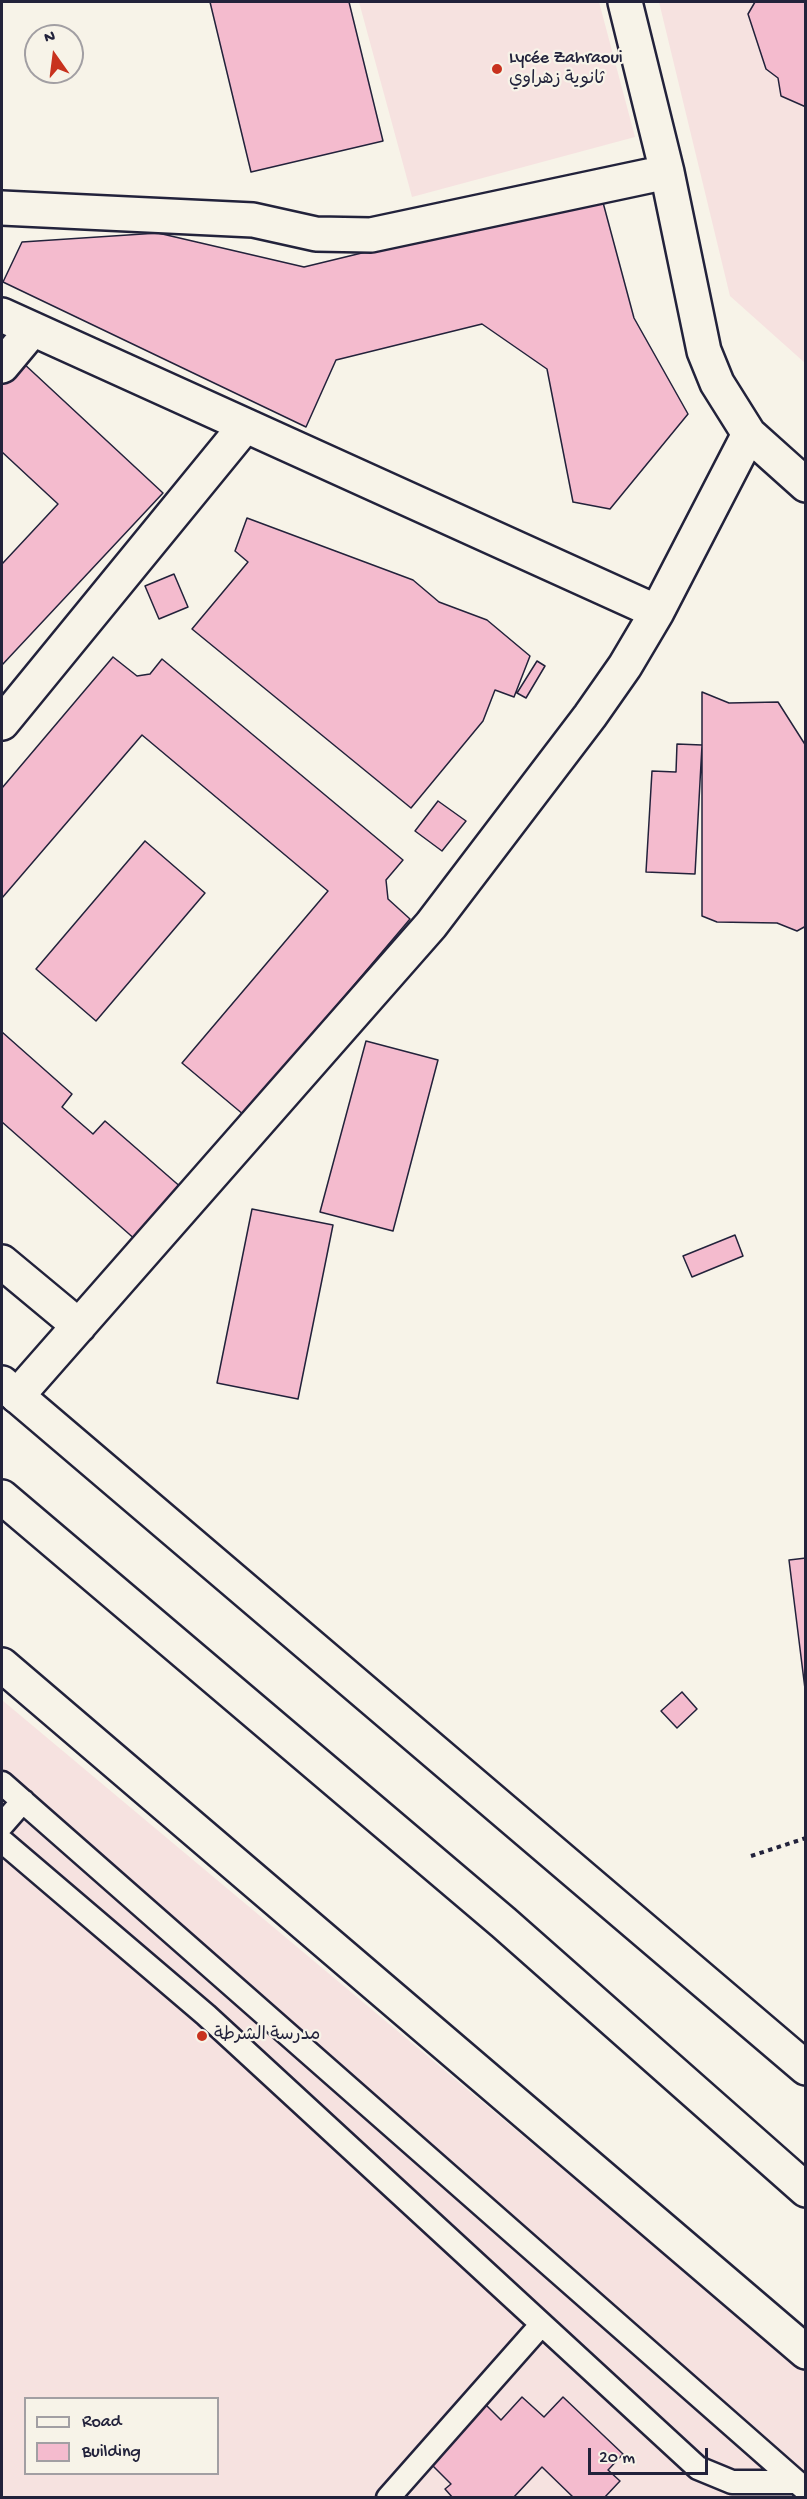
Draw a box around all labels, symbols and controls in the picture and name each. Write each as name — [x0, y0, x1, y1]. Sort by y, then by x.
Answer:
north arrow — [24, 24, 84, 84]
text: N — [43, 28, 57, 48]
place label: Lycée Zahraoui ثانوية زهراوي — [509, 48, 623, 90]
marker: Lycée Zahraoui ثانوية زهراوي — [490, 62, 504, 76]
place label: مدرسة الشرطة — [214, 2025, 320, 2047]
marker: مدرسة الشرطة — [195, 2029, 209, 2043]
legend — [24, 2397, 219, 2475]
text: Road — [82, 2412, 121, 2433]
scale bar — [591, 2436, 711, 2474]
text: Building — [82, 2442, 141, 2463]
text: 20 m — [599, 2448, 635, 2469]

